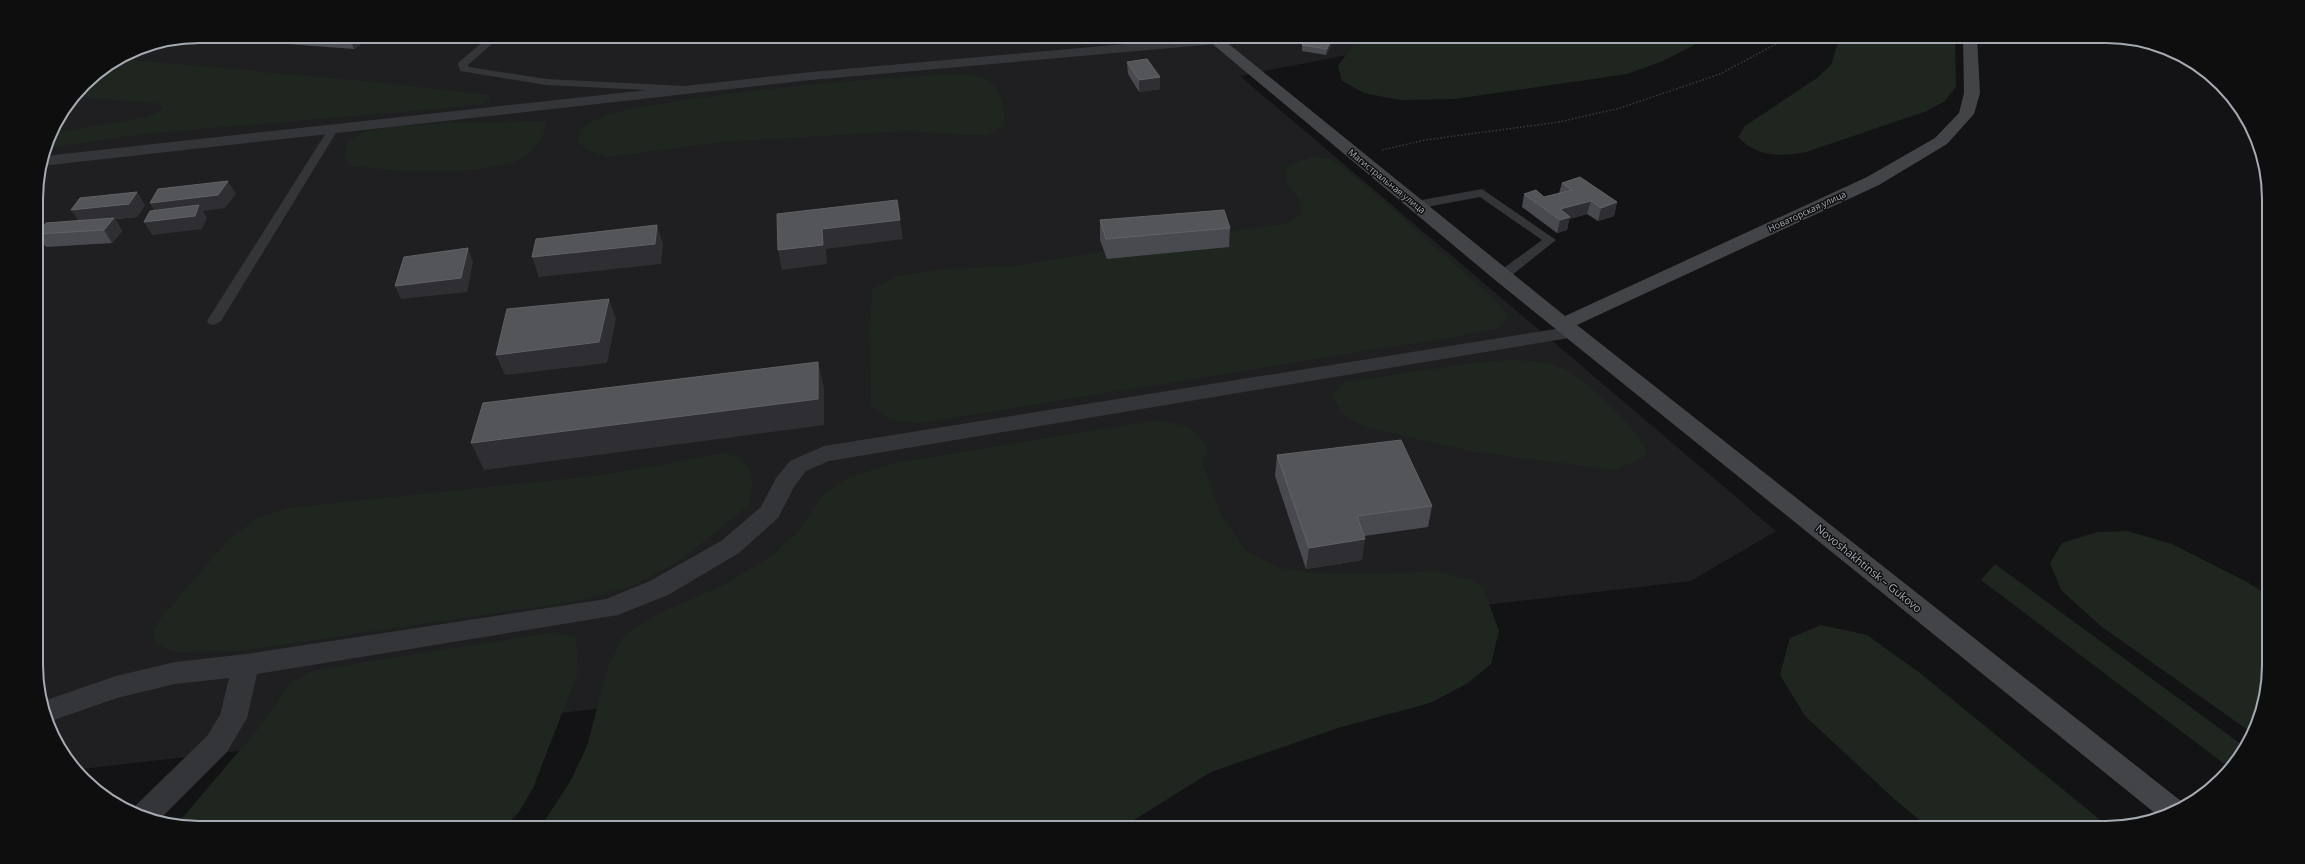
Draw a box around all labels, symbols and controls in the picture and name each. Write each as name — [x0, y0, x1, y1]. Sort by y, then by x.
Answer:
street label: Магистральная улица — [1346, 146, 1428, 216]
street label: Новаторская улица — [1766, 187, 1848, 235]
street label: Novoshakhtinsk – Gukovo — [1813, 520, 1926, 616]

